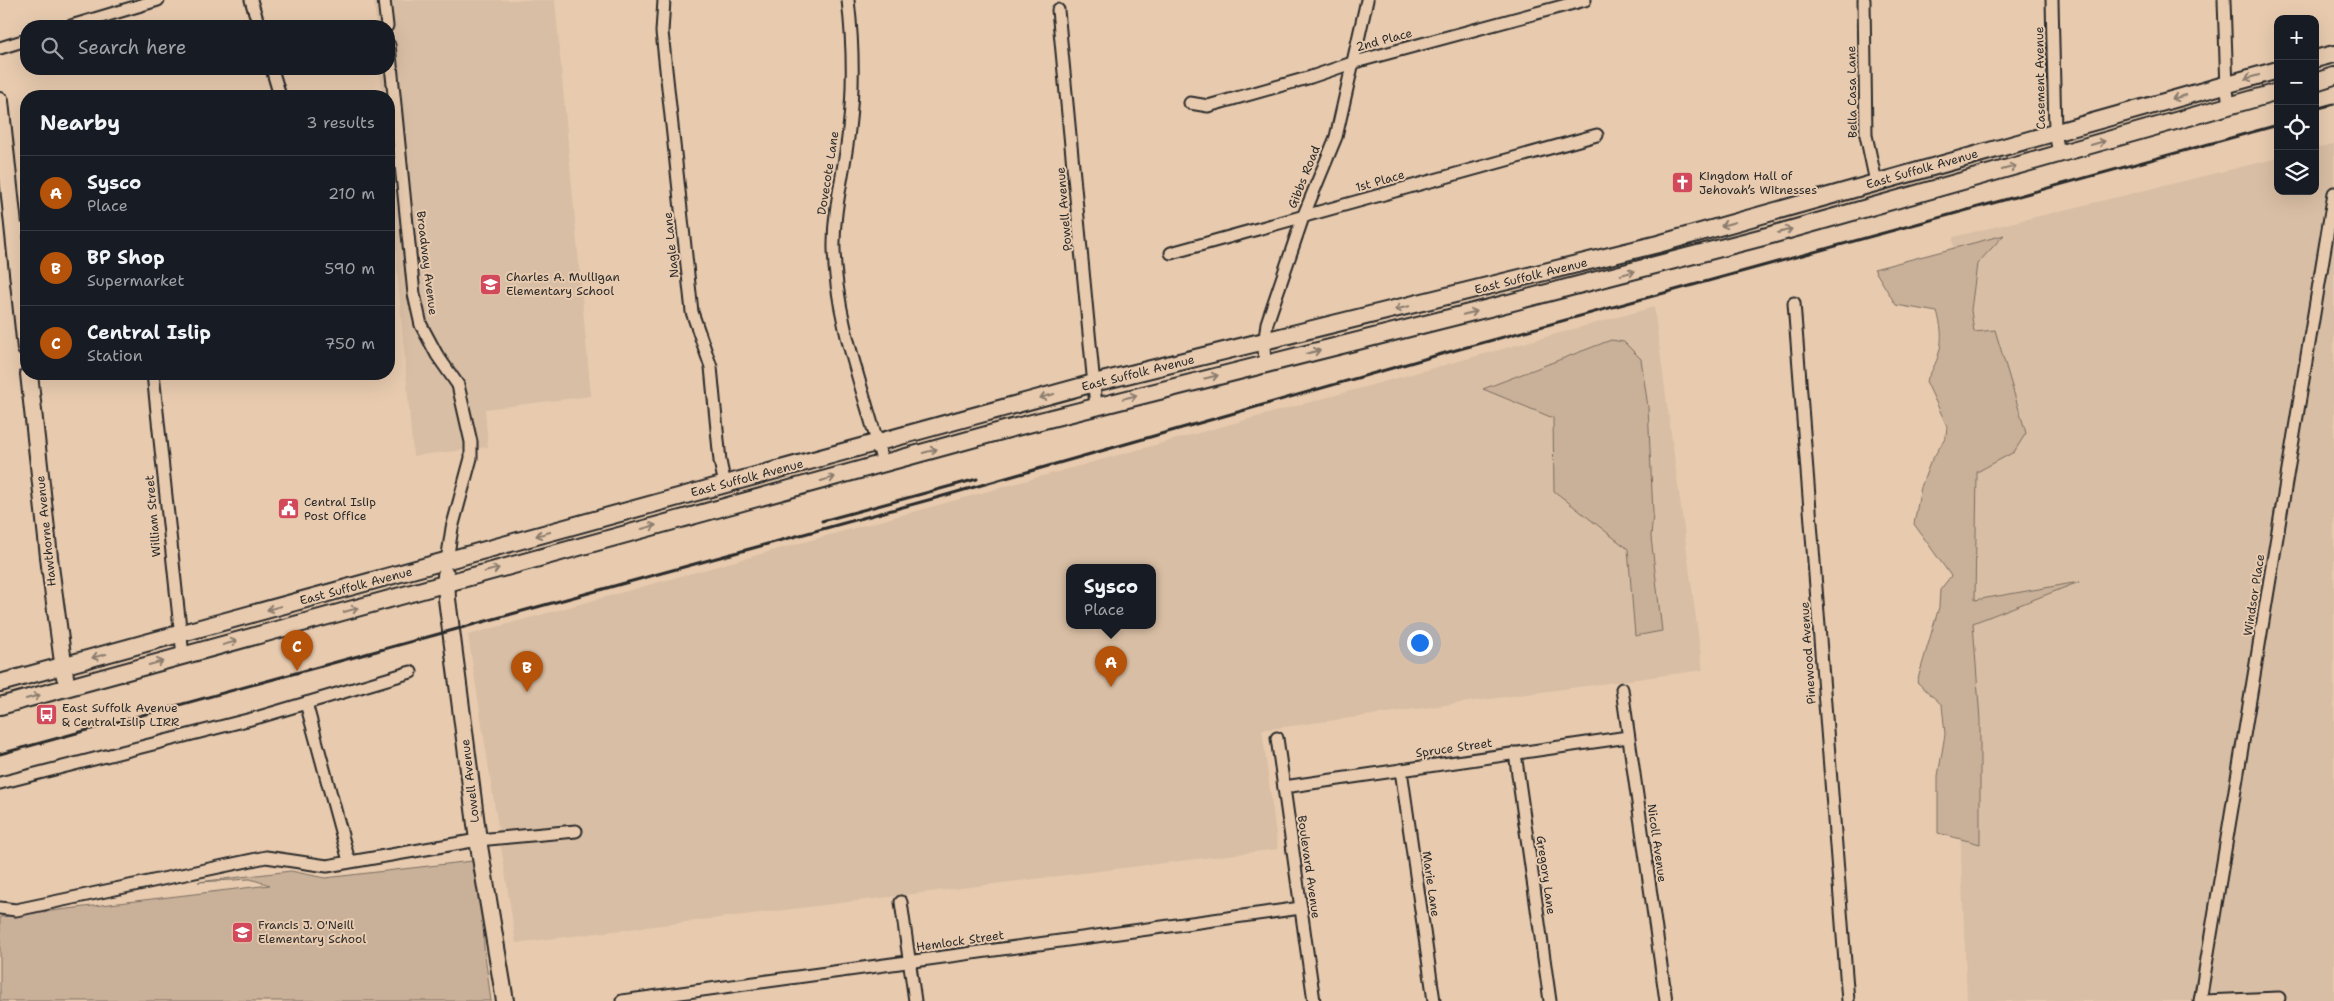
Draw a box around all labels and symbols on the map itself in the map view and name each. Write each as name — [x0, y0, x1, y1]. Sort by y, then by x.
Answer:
street label: 2nd Place — [1354, 25, 1414, 55]
street label: Casement Avenue — [2031, 26, 2049, 130]
street label: Bella Casa Lane — [1843, 45, 1861, 138]
one-way arrow — [2244, 72, 2260, 82]
one-way arrow — [2172, 93, 2188, 103]
street label: Dovecote Lane — [813, 130, 843, 216]
one-way arrow — [2089, 138, 2105, 147]
street label: Gibbs Road — [1284, 143, 1324, 211]
street label: East Suffolk Avenue — [1864, 145, 1980, 193]
one-way arrow — [2001, 163, 2017, 172]
street label: Powell Avenue — [1052, 166, 1076, 252]
street label: 1st Place — [1354, 166, 1407, 196]
place label: Kingdom Hall of Jehovah’s Witnesses — [1699, 168, 1817, 198]
church icon: Kingdom Hall of Jehovah’s Witnesses — [1671, 171, 1695, 195]
street label: Broadway Avenue — [413, 210, 441, 316]
street label: Nagle Lane — [660, 211, 682, 279]
one-way arrow — [1721, 219, 1737, 229]
one-way arrow — [1776, 225, 1792, 235]
street label: East Suffolk Avenue — [1473, 254, 1589, 298]
one-way arrow — [1619, 268, 1635, 277]
place label: Charles A. Mulligan Elementary School — [506, 269, 620, 299]
school or university icon: Charles A. Mulligan Elementary School — [478, 272, 502, 296]
one-way arrow — [1394, 304, 1410, 313]
one-way arrow — [1462, 308, 1478, 317]
one-way arrow — [1304, 347, 1320, 356]
street label: East Suffolk Avenue — [1080, 351, 1196, 395]
one-way arrow — [1203, 372, 1219, 381]
one-way arrow — [1039, 392, 1055, 401]
one-way arrow — [1122, 392, 1138, 402]
one-way arrow — [922, 445, 938, 455]
street label: East Suffolk Avenue — [689, 455, 805, 501]
street label: William Street — [141, 474, 165, 558]
one-way arrow — [819, 474, 835, 483]
street label: Hawthorne Avenue — [32, 475, 60, 587]
place label: Central Islip Post Office — [304, 494, 376, 524]
public building icon: Central Islip Post Office — [276, 497, 300, 521]
one-way arrow — [641, 522, 657, 532]
one-way arrow — [536, 530, 552, 539]
street label: Windsor Place — [2240, 553, 2268, 637]
street label: East Suffolk Avenue — [298, 563, 414, 609]
one-way arrow — [484, 565, 500, 575]
street label: Pinewood Avenue — [1796, 601, 1820, 705]
one-way arrow — [267, 604, 283, 613]
one-way arrow — [343, 604, 359, 614]
pin: C — [281, 630, 313, 671]
your location — [1407, 630, 1433, 656]
one-way arrow — [221, 638, 237, 647]
pin: A — [1095, 646, 1127, 687]
one-way arrow — [91, 651, 107, 661]
pin: B — [511, 651, 543, 692]
one-way arrow — [148, 658, 164, 667]
one-way arrow — [25, 692, 41, 701]
place label: East Suffolk Avenue & Central Islip LIRR — [62, 700, 179, 730]
bus stop icon: East Suffolk Avenue & Central Islip LIRR — [34, 703, 58, 727]
street label: Spruce Street — [1415, 735, 1493, 761]
street label: Lowell Avenue — [457, 738, 483, 824]
street label: Nicoll Avenue — [1644, 803, 1670, 883]
street label: Boulevard Avenue — [1294, 814, 1324, 920]
street label: Gregory Lane — [1533, 835, 1559, 916]
street label: Marie Lane — [1418, 850, 1444, 918]
place label: Francis J. O'Neill Elementary School — [258, 917, 366, 947]
school or university icon: Francis J. O'Neill Elementary School — [230, 920, 254, 944]
street label: Hemlock Street — [915, 927, 1005, 955]

